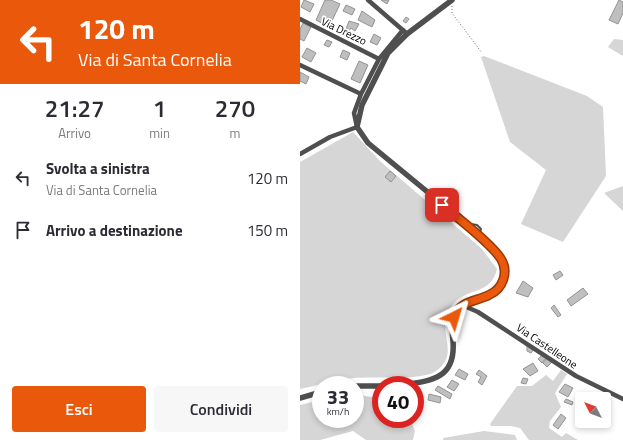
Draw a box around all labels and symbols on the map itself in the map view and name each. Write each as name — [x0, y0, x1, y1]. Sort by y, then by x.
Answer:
street label: Via Drezzo — [319, 13, 370, 49]
pin — [425, 188, 459, 222]
position arrow — [433, 296, 475, 338]
street label: Via Castelleone — [513, 320, 581, 373]
speed limit sign: 40 — [372, 376, 424, 428]
north arrow — [575, 392, 611, 428]

